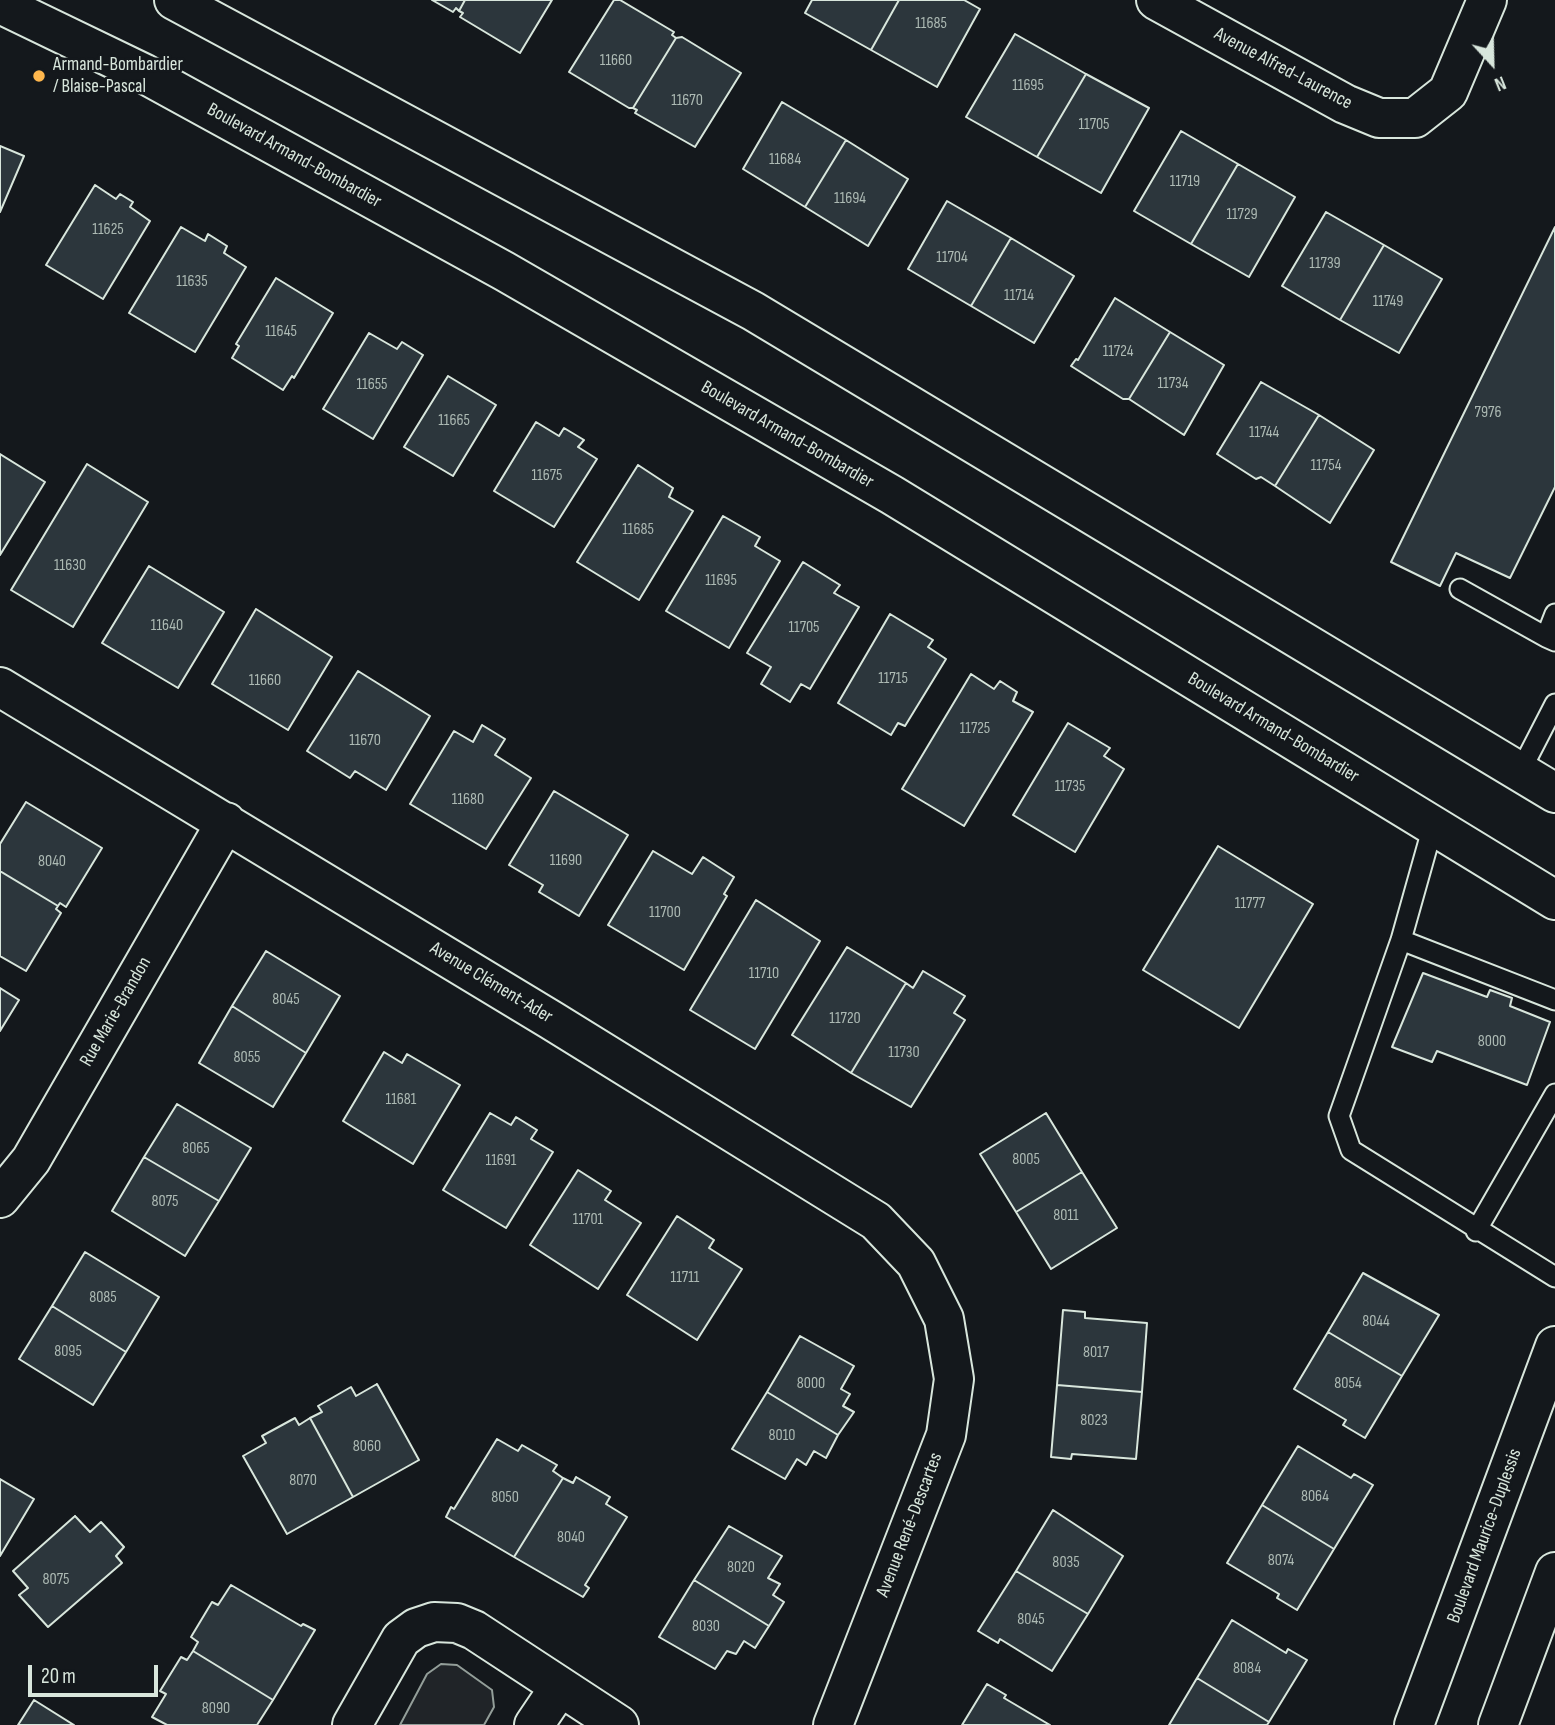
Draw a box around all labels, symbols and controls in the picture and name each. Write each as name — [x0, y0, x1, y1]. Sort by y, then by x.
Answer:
house number: 11685 — [915, 14, 947, 34]
street label: Avenue Alfred-Laurence — [1210, 23, 1356, 115]
north arrow — [1457, 28, 1527, 98]
house number: 11660 — [600, 51, 632, 71]
place label: Armand-Bombardier / Blaise-Pascal — [53, 54, 183, 98]
marker: Armand-Bombardier / Blaise-Pascal — [31, 68, 47, 84]
text: N — [1491, 70, 1509, 95]
house number: 11695 — [1012, 76, 1044, 96]
house number: 11670 — [671, 91, 703, 111]
street label: Boulevard Armand-Bombardier — [203, 99, 385, 213]
house number: 11705 — [1078, 115, 1110, 135]
house number: 11684 — [769, 150, 801, 170]
house number: 11719 — [1170, 172, 1200, 192]
house number: 11694 — [834, 189, 866, 209]
house number: 11729 — [1226, 205, 1258, 225]
house number: 11625 — [92, 220, 124, 240]
house number: 11704 — [936, 248, 968, 268]
house number: 11739 — [1309, 254, 1341, 274]
house number: 11635 — [176, 272, 208, 292]
house number: 11714 — [1004, 286, 1034, 306]
house number: 11749 — [1373, 292, 1403, 312]
house number: 11645 — [265, 322, 297, 342]
house number: 11724 — [1103, 342, 1133, 362]
house number: 11734 — [1157, 374, 1189, 394]
house number: 11655 — [356, 375, 388, 395]
street label: Boulevard Armand-Bombardier — [697, 376, 877, 494]
house number: 7976 — [1475, 403, 1501, 423]
house number: 11665 — [438, 411, 470, 431]
house number: 11744 — [1249, 423, 1279, 443]
house number: 11754 — [1311, 456, 1341, 476]
house number: 11675 — [531, 466, 563, 486]
house number: 11685 — [622, 520, 654, 540]
house number: 11630 — [54, 556, 86, 576]
house number: 11695 — [705, 571, 737, 591]
house number: 11640 — [151, 616, 183, 636]
house number: 11705 — [788, 618, 820, 638]
street label: Boulevard Armand-Bombardier — [1183, 668, 1363, 788]
house number: 11715 — [878, 669, 908, 689]
house number: 11660 — [249, 671, 281, 691]
house number: 11725 — [960, 719, 990, 739]
house number: 11670 — [349, 731, 381, 751]
house number: 11735 — [1055, 777, 1085, 797]
house number: 11680 — [452, 790, 484, 810]
house number: 11690 — [550, 851, 582, 871]
house number: 8040 — [38, 852, 66, 872]
house number: 11777 — [1235, 894, 1265, 914]
house number: 11700 — [649, 903, 681, 923]
street label: Avenue Clément-Ader — [425, 937, 557, 1029]
street label: Rue Marie-Brandon — [75, 953, 157, 1071]
house number: 11710 — [749, 964, 779, 984]
house number: 8045 — [272, 990, 300, 1010]
house number: 11720 — [829, 1009, 861, 1029]
house number: 8000 — [1478, 1032, 1506, 1052]
house number: 11730 — [888, 1043, 920, 1063]
house number: 8055 — [234, 1048, 260, 1068]
house number: 11681 — [386, 1090, 416, 1110]
house number: 8065 — [182, 1139, 210, 1159]
house number: 8005 — [1012, 1150, 1040, 1170]
house number: 11691 — [486, 1151, 516, 1171]
house number: 8075 — [152, 1192, 178, 1212]
house number: 8011 — [1053, 1206, 1079, 1226]
house number: 11701 — [573, 1210, 603, 1230]
house number: 11711 — [671, 1268, 699, 1288]
house number: 8085 — [89, 1288, 117, 1308]
house number: 8044 — [1362, 1312, 1390, 1332]
house number: 8095 — [54, 1342, 82, 1362]
house number: 8017 — [1083, 1343, 1109, 1363]
house number: 8000 — [797, 1374, 825, 1394]
house number: 8054 — [1334, 1374, 1362, 1394]
house number: 8023 — [1080, 1411, 1108, 1431]
house number: 8010 — [769, 1426, 795, 1446]
house number: 8060 — [353, 1437, 381, 1457]
street label: Boulevard Maurice-Duplessis — [1443, 1446, 1527, 1626]
street label: Avenue René-Descartes — [872, 1450, 948, 1600]
house number: 8070 — [289, 1471, 317, 1491]
house number: 8064 — [1301, 1487, 1329, 1507]
house number: 8050 — [491, 1488, 519, 1508]
house number: 8040 — [557, 1528, 585, 1548]
house number: 8074 — [1268, 1551, 1294, 1571]
house number: 8035 — [1052, 1553, 1080, 1573]
house number: 8020 — [727, 1558, 755, 1578]
house number: 8075 — [43, 1570, 69, 1590]
house number: 8045 — [1017, 1610, 1045, 1630]
house number: 8030 — [692, 1617, 720, 1637]
scale bar — [32, 1652, 161, 1696]
house number: 8084 — [1233, 1659, 1261, 1679]
text: 20 m — [41, 1664, 76, 1689]
house number: 8090 — [202, 1699, 230, 1719]

